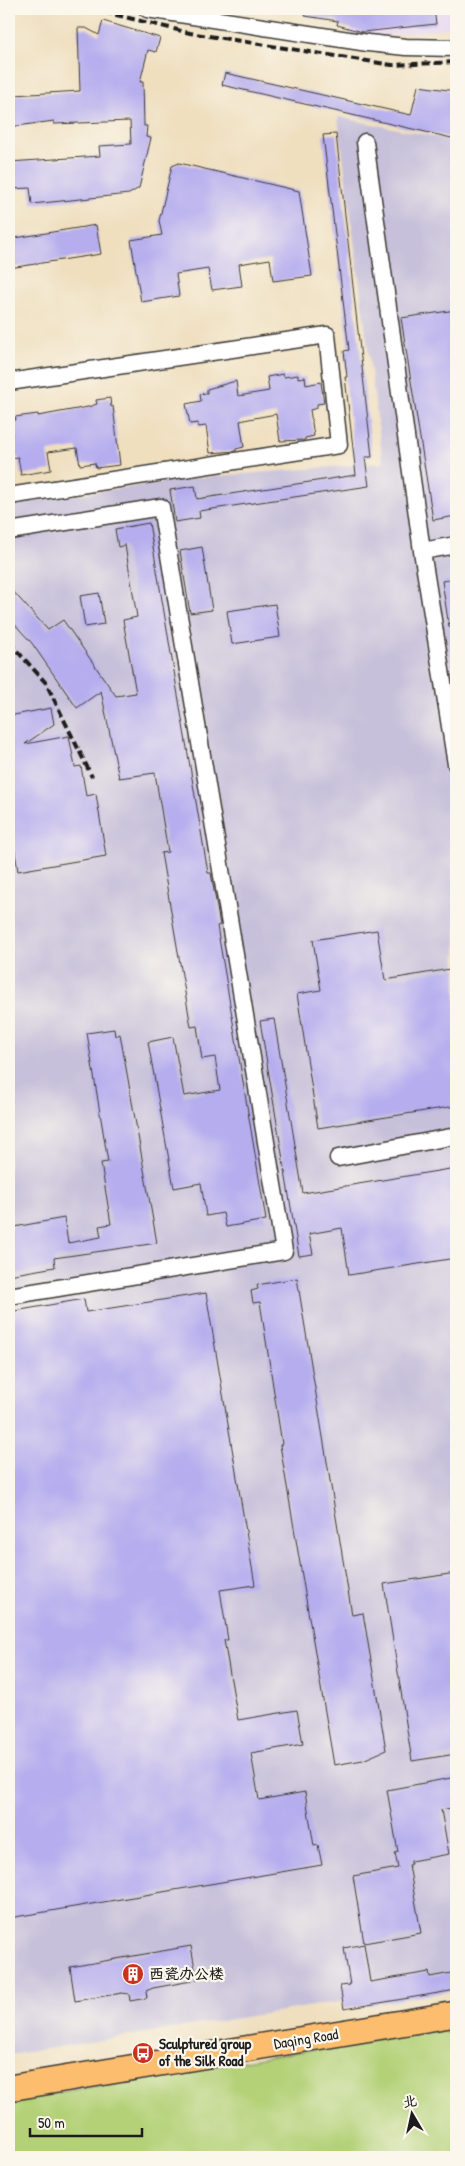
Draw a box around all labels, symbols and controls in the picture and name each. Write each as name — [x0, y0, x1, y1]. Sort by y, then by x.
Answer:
building icon: 西瓷办公楼 — [121, 1962, 145, 1986]
place label: 西瓷办公楼 — [149, 1963, 224, 1984]
street label: Daqing Road — [272, 2023, 340, 2054]
place label: Sculptured group of the Silk Road — [159, 2033, 252, 2071]
bus stop icon: Sculptured group of the Silk Road — [131, 2041, 155, 2065]
north arrow — [388, 2088, 438, 2138]
text: 北 — [401, 2090, 418, 2111]
scale bar — [30, 2106, 142, 2138]
text: 50 m — [38, 2112, 65, 2133]

